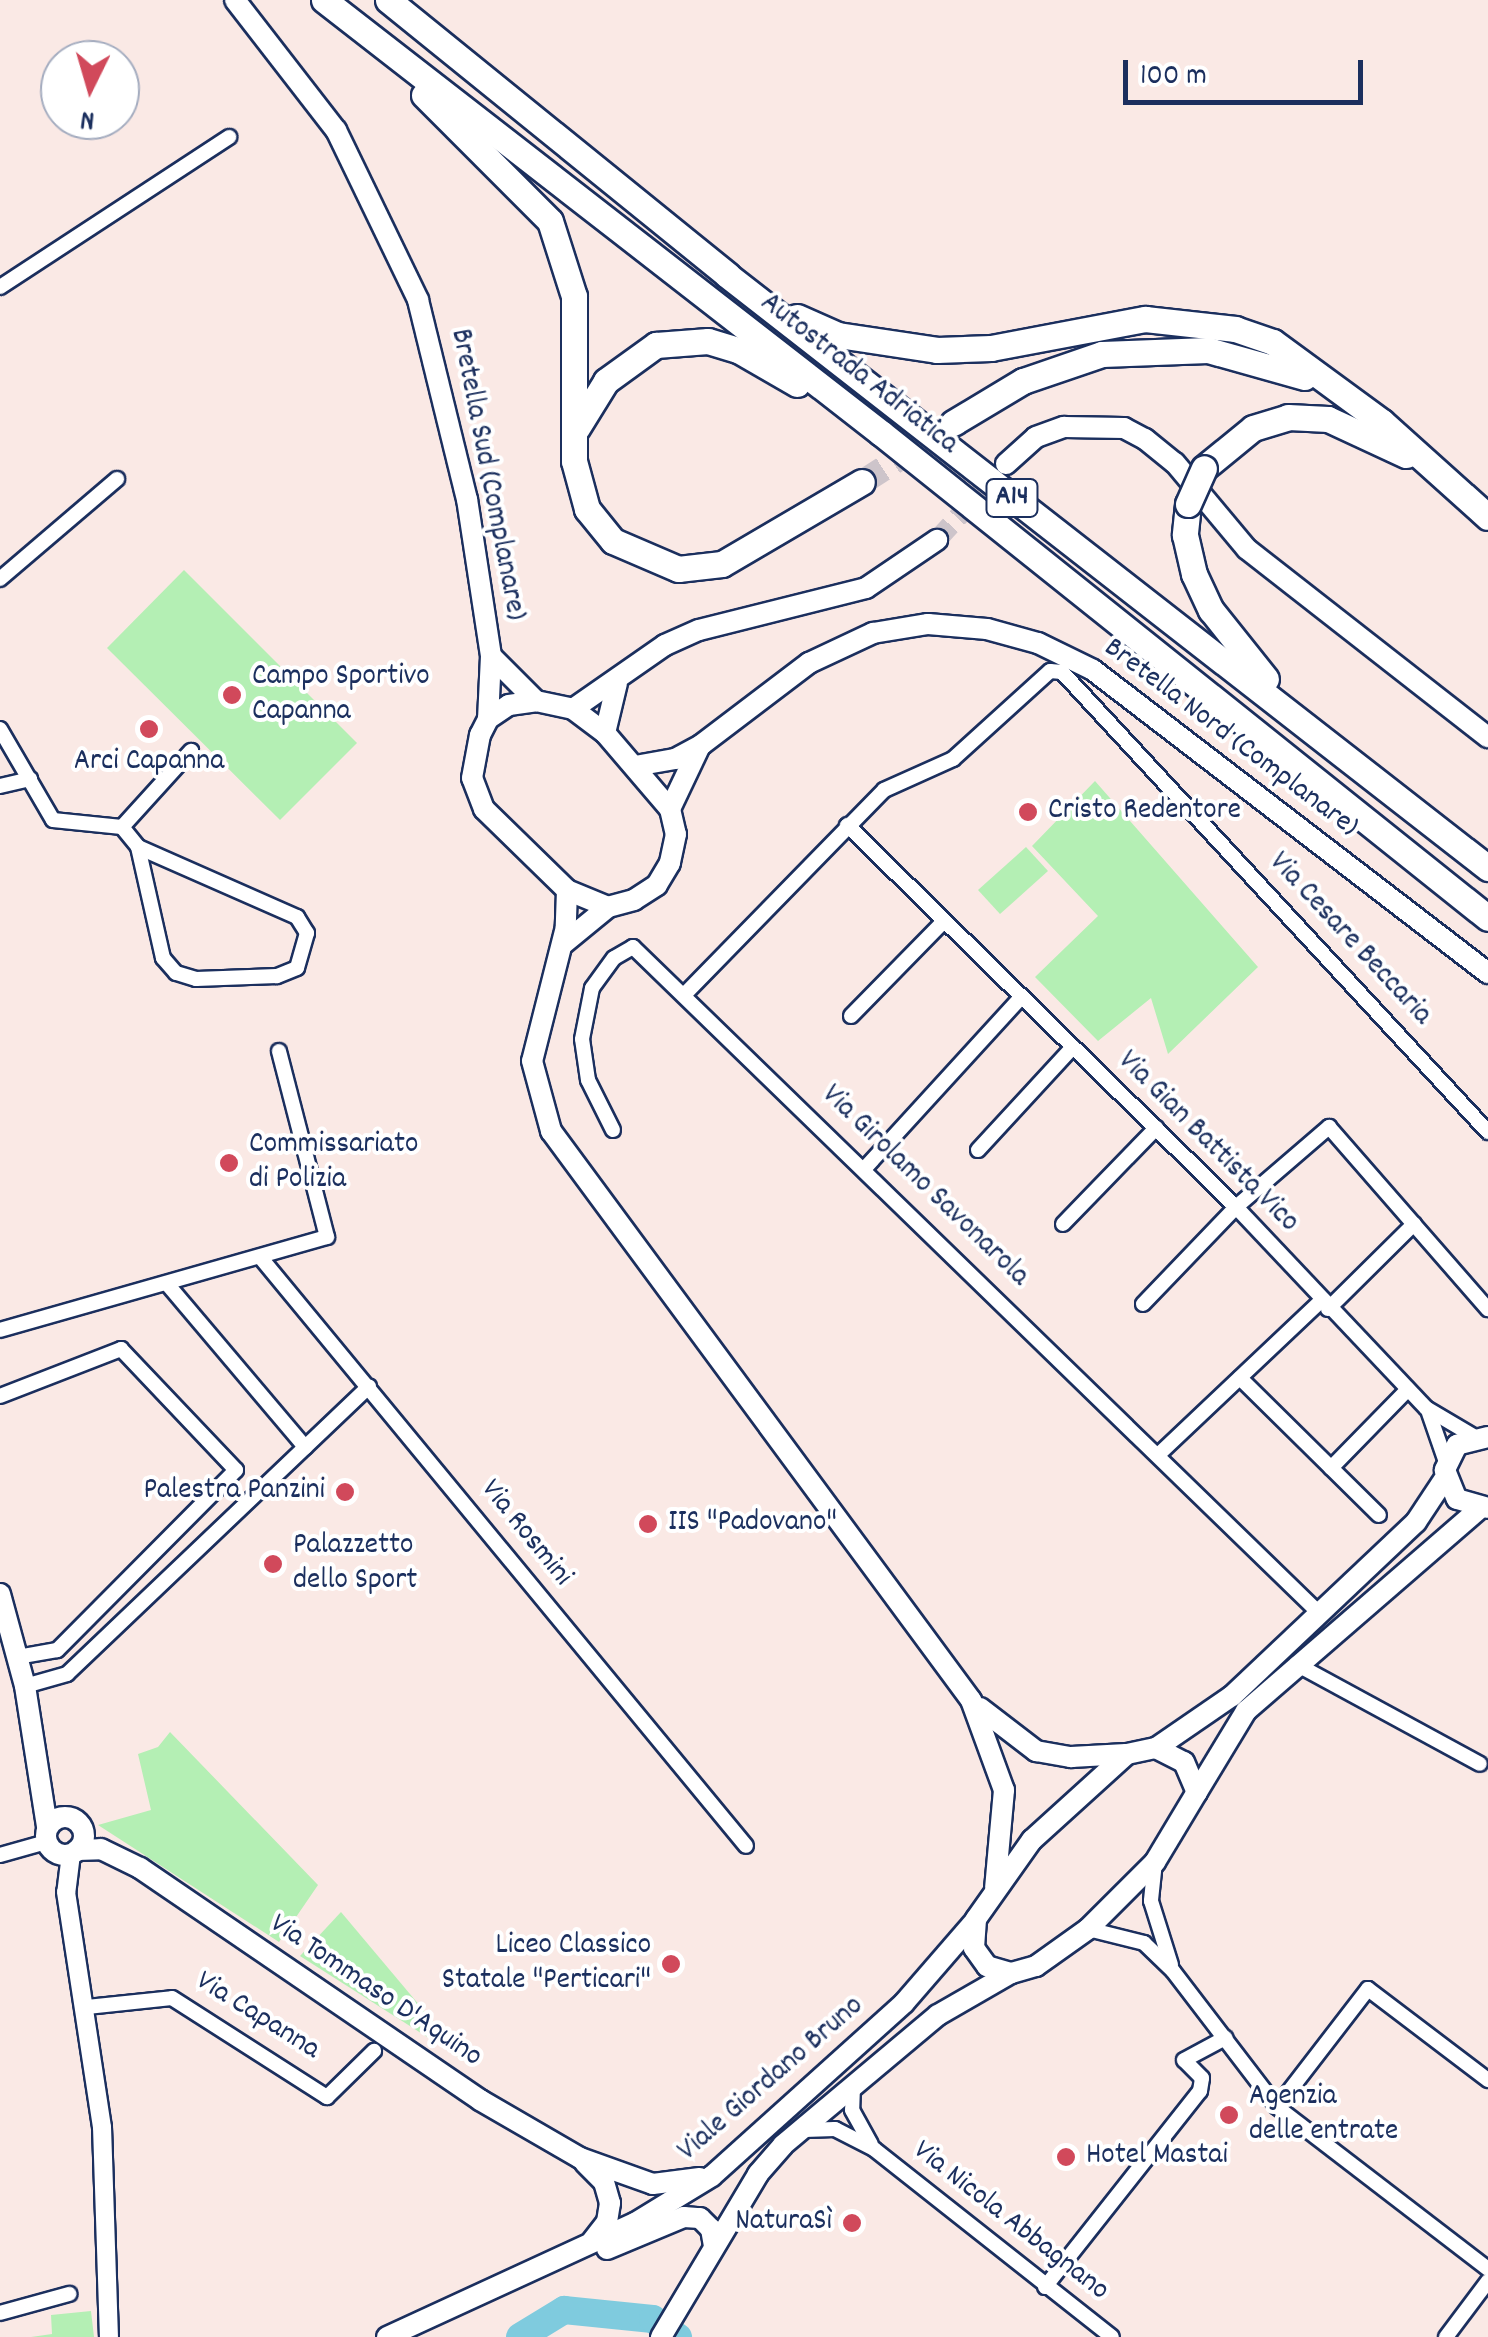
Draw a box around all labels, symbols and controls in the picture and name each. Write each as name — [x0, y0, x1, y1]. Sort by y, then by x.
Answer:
north arrow — [40, 40, 140, 140]
scale bar — [1128, 40, 1368, 102]
text: 100 m — [1140, 56, 1207, 99]
text: N — [79, 97, 96, 138]
street label: Autostrada Adriatica — [752, 286, 964, 464]
street label: Bretella Sud (Complanare) — [440, 326, 532, 624]
road number: A14 — [984, 475, 1040, 521]
street label: Bretella Nord (Complanare) — [1096, 632, 1364, 846]
place label: Campo Sportivo Capanna — [252, 660, 430, 730]
marker: Campo Sportivo Capanna — [221, 684, 243, 706]
marker: Arci Capanna — [138, 718, 160, 740]
place label: Arci Capanna — [74, 745, 224, 781]
place label: Cristo Redentore — [1048, 794, 1241, 830]
marker: Cristo Redentore — [1017, 801, 1039, 823]
street label: Via Cesare Beccaria — [1260, 846, 1438, 1034]
street label: Via Gian Battista Vico — [1109, 1045, 1305, 1241]
street label: Via Girolamo Savonarola — [813, 1079, 1035, 1295]
place label: Commissariato di Polizia — [249, 1128, 418, 1198]
marker: Commissariato di Polizia — [218, 1152, 240, 1174]
street label: Via Rosmini — [471, 1473, 579, 1595]
place label: Palestra Panzini — [143, 1474, 325, 1510]
marker: Palestra Panzini — [334, 1481, 356, 1503]
place label: IIS "Padovano" — [668, 1506, 837, 1542]
marker: IIS "Padovano" — [637, 1513, 659, 1535]
place label: Palazzetto dello Sport — [293, 1529, 417, 1600]
marker: Palazzetto dello Sport — [262, 1553, 284, 1575]
street label: Via Tommaso D'Aquino — [262, 1908, 488, 2076]
place label: Liceo Classico Statale "Perticari" — [442, 1929, 651, 2000]
marker: Liceo Classico Statale "Perticari" — [660, 1953, 682, 1975]
street label: Via Capanna — [188, 1965, 326, 2069]
street label: Viale Giordano Bruno — [672, 1990, 872, 2170]
place label: Agenzia delle entrate — [1249, 2080, 1398, 2150]
marker: Agenzia delle entrate — [1218, 2104, 1240, 2126]
street label: Via Nicola Abbagnano — [905, 2134, 1115, 2310]
place label: Hotel Mastai — [1086, 2139, 1228, 2175]
marker: Hotel Mastai — [1055, 2146, 1077, 2168]
place label: NaturaSì — [735, 2205, 832, 2241]
marker: NaturaSì — [841, 2212, 863, 2234]

